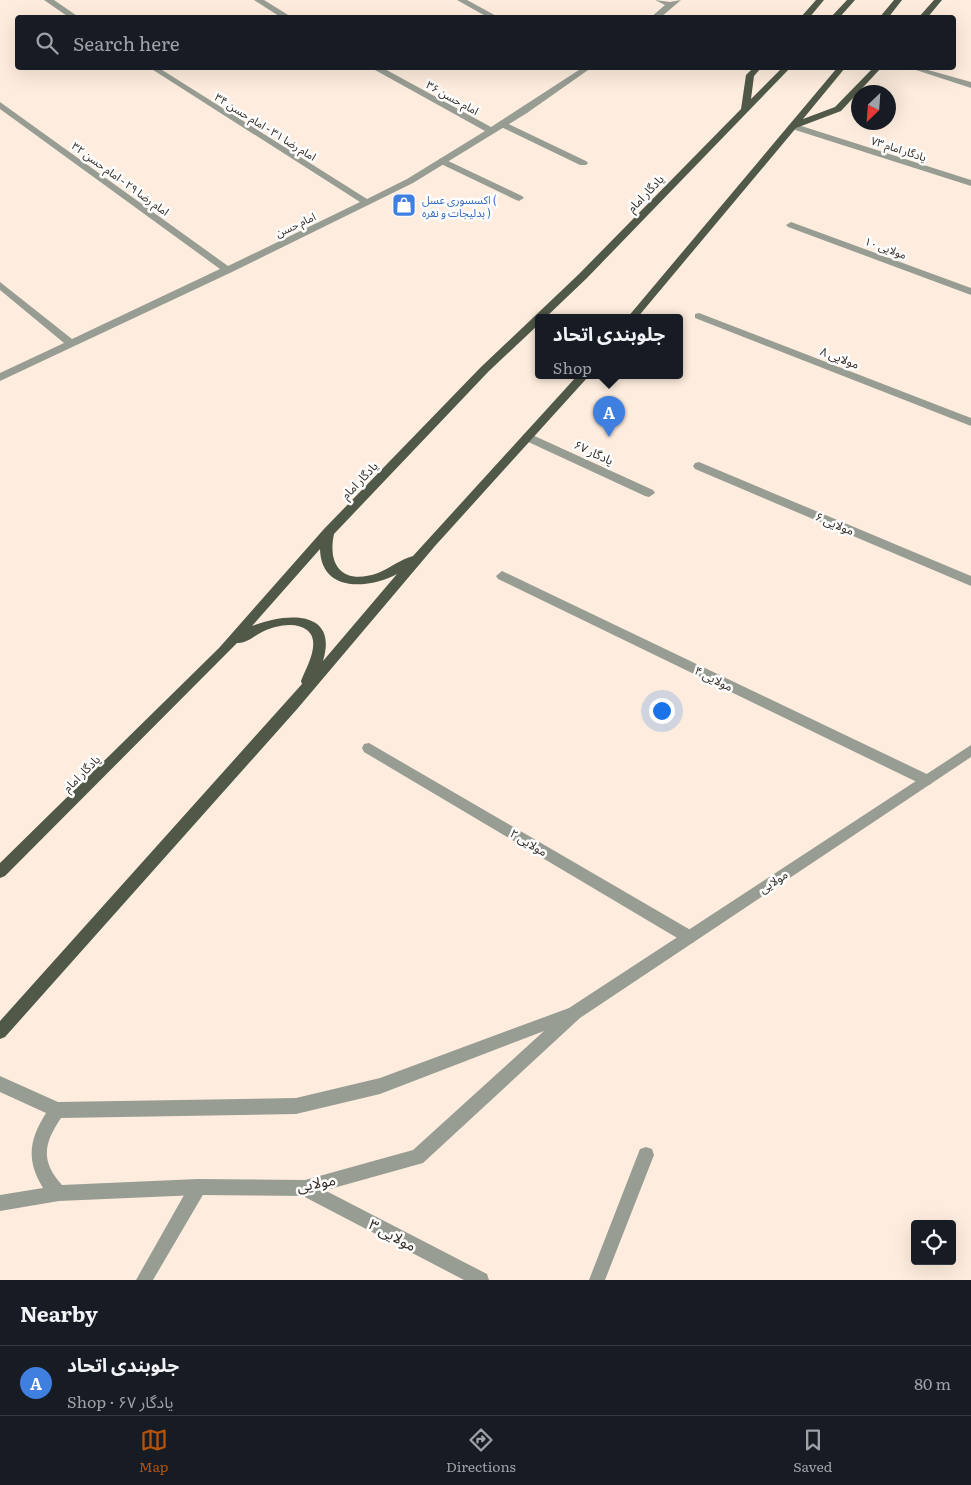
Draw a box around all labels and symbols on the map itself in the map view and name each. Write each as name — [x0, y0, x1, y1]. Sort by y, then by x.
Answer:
street label: امام حسن ۳۶ — [423, 76, 482, 119]
north arrow — [851, 85, 896, 130]
street label: امام رضا ۳۱ - امام حسن ۳۴ — [212, 88, 320, 165]
street label: یادگار امام ۷۳ — [869, 132, 929, 165]
street label: امام رضا ۲۹ - امام حسن ۳۲ — [68, 137, 173, 220]
street label: یادگار امام — [622, 170, 668, 217]
place label: اکسسوری عسل ( بدلیجات و نقره ) — [422, 191, 497, 220]
shop icon: اکسسوری عسل ( بدلیجات و نقره ) — [391, 192, 417, 218]
street label: امام حسن — [272, 208, 318, 241]
street label: مولایی ۱۰ — [863, 232, 909, 262]
street label: مولایی ۸ — [818, 341, 862, 373]
pin: A — [593, 396, 625, 437]
street label: یادگار ۶۷ — [571, 435, 617, 469]
street label: یادگار امام — [336, 457, 382, 504]
street label: مولایی ۶ — [813, 507, 857, 539]
street label: مولایی ۴ — [692, 661, 736, 695]
your location — [649, 698, 675, 724]
street label: یادگار امام — [58, 750, 105, 797]
street label: مولایی ۲ — [507, 824, 551, 860]
street label: مولایی — [755, 865, 791, 897]
street label: مولایی — [295, 1167, 337, 1197]
street label: مولایی ۳ — [365, 1212, 421, 1256]

